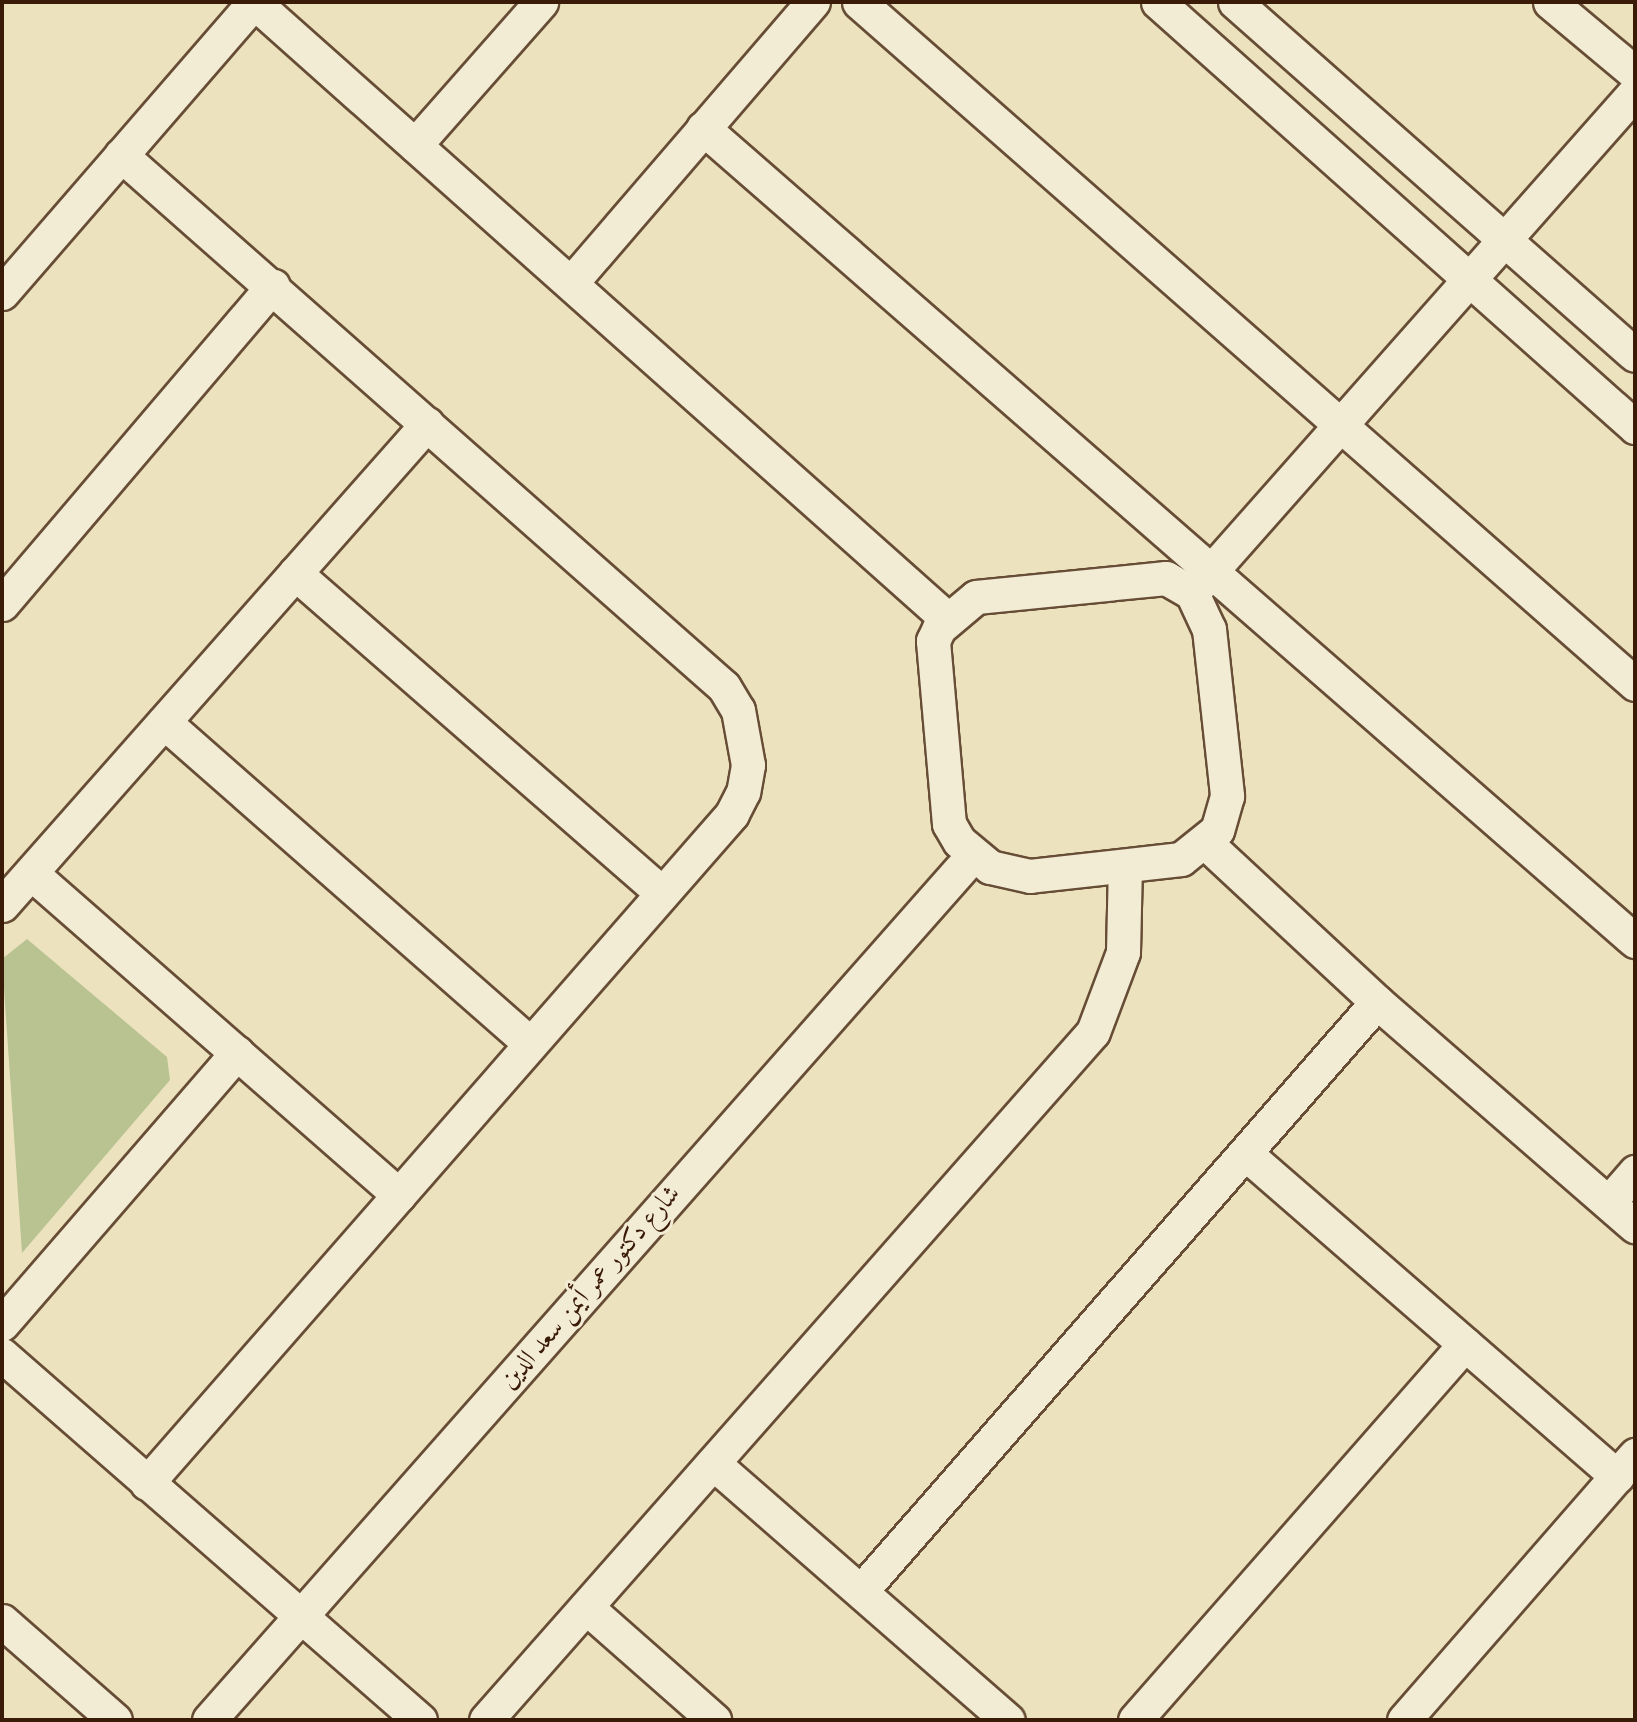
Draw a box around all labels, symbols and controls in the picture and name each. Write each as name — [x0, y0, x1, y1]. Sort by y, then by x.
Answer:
street label: شارع دكتور عمر أيمن سعد الدين — [494, 1180, 688, 1396]

